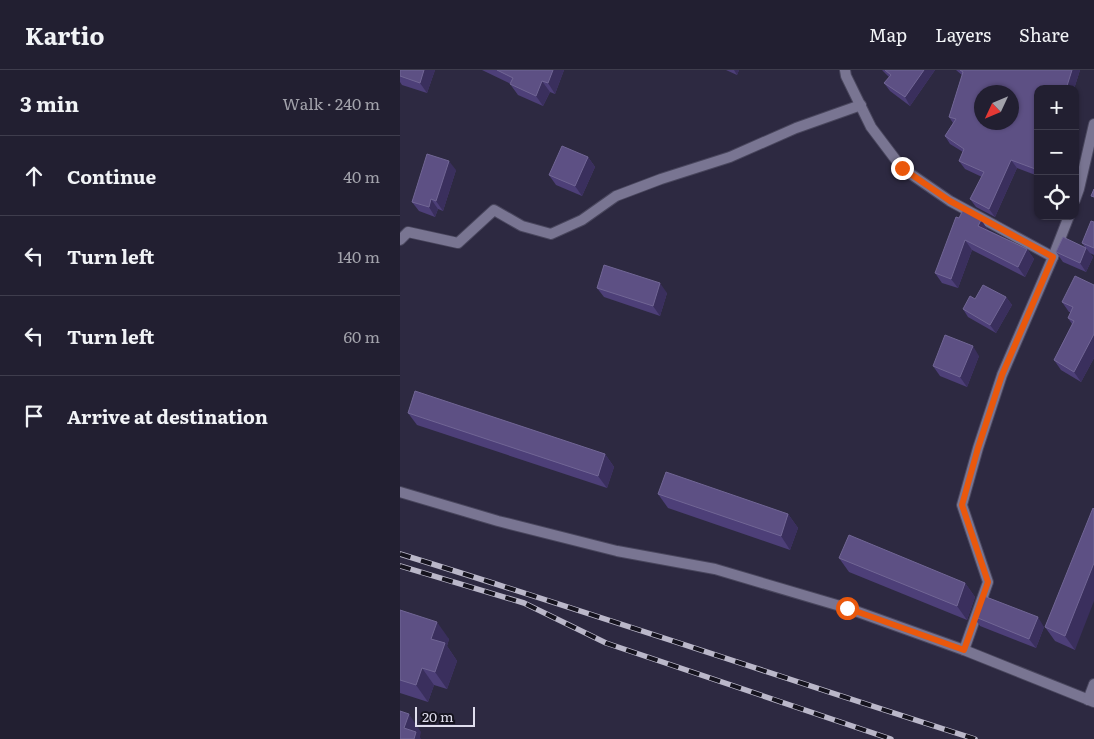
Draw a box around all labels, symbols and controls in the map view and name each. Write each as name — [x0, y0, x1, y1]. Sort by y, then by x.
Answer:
text: Kartio — [25, 17, 104, 52]
text: Map — [869, 21, 907, 48]
text: Layers — [935, 21, 991, 48]
text: Share — [1019, 21, 1069, 48]
north arrow — [974, 85, 1019, 130]
map controls — [1034, 85, 1079, 220]
button: + — [1034, 85, 1079, 130]
text: 3 min — [20, 87, 79, 118]
text: Walk · 240 m — [282, 91, 380, 115]
button: − — [1034, 130, 1079, 175]
route end — [891, 157, 914, 180]
icon: ahead — [20, 162, 48, 190]
text: Continue — [67, 162, 156, 190]
text: 40 m — [343, 164, 380, 188]
button: locate — [1034, 175, 1079, 220]
icon: left — [20, 242, 48, 270]
text: Turn left — [67, 242, 154, 270]
text: 140 m — [337, 244, 380, 268]
icon: left — [20, 322, 48, 350]
text: Turn left — [67, 322, 154, 350]
text: 60 m — [343, 324, 380, 348]
icon: arrive — [20, 402, 48, 430]
text: Arrive at destination — [67, 402, 268, 430]
route start — [836, 597, 859, 620]
scale bar — [415, 704, 475, 727]
text: 20 m — [422, 706, 454, 726]

